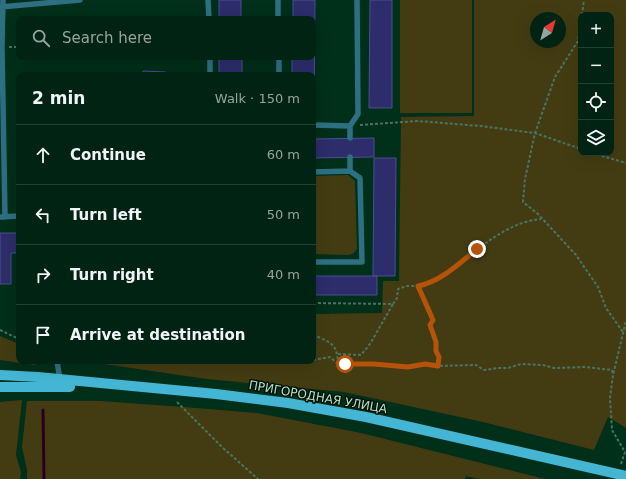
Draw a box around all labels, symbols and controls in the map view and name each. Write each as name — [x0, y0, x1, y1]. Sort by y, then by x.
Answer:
north arrow — [530, 12, 566, 48]
map controls — [578, 12, 614, 156]
button: + — [578, 12, 614, 48]
search box — [16, 16, 316, 60]
icon: search — [30, 27, 52, 49]
text: Search here — [62, 29, 152, 47]
button: − — [578, 48, 614, 84]
button: locate — [578, 84, 614, 120]
text: 2 min — [32, 88, 85, 108]
text: Walk · 150 m — [215, 91, 300, 106]
button: layers — [578, 120, 614, 156]
icon: ahead — [32, 144, 54, 166]
text: Continue — [70, 146, 146, 164]
text: 60 m — [267, 147, 300, 162]
icon: left — [32, 204, 54, 226]
text: Turn left — [70, 206, 142, 224]
text: 50 m — [267, 207, 300, 222]
route end — [468, 240, 486, 258]
icon: right — [32, 264, 54, 286]
text: Turn right — [70, 266, 154, 284]
text: 40 m — [267, 267, 300, 282]
icon: arrive — [32, 324, 54, 346]
text: Arrive at destination — [70, 326, 245, 344]
route start — [336, 355, 354, 373]
street label: ПРИГОРОДНАЯ УЛИЦА — [248, 378, 389, 416]

